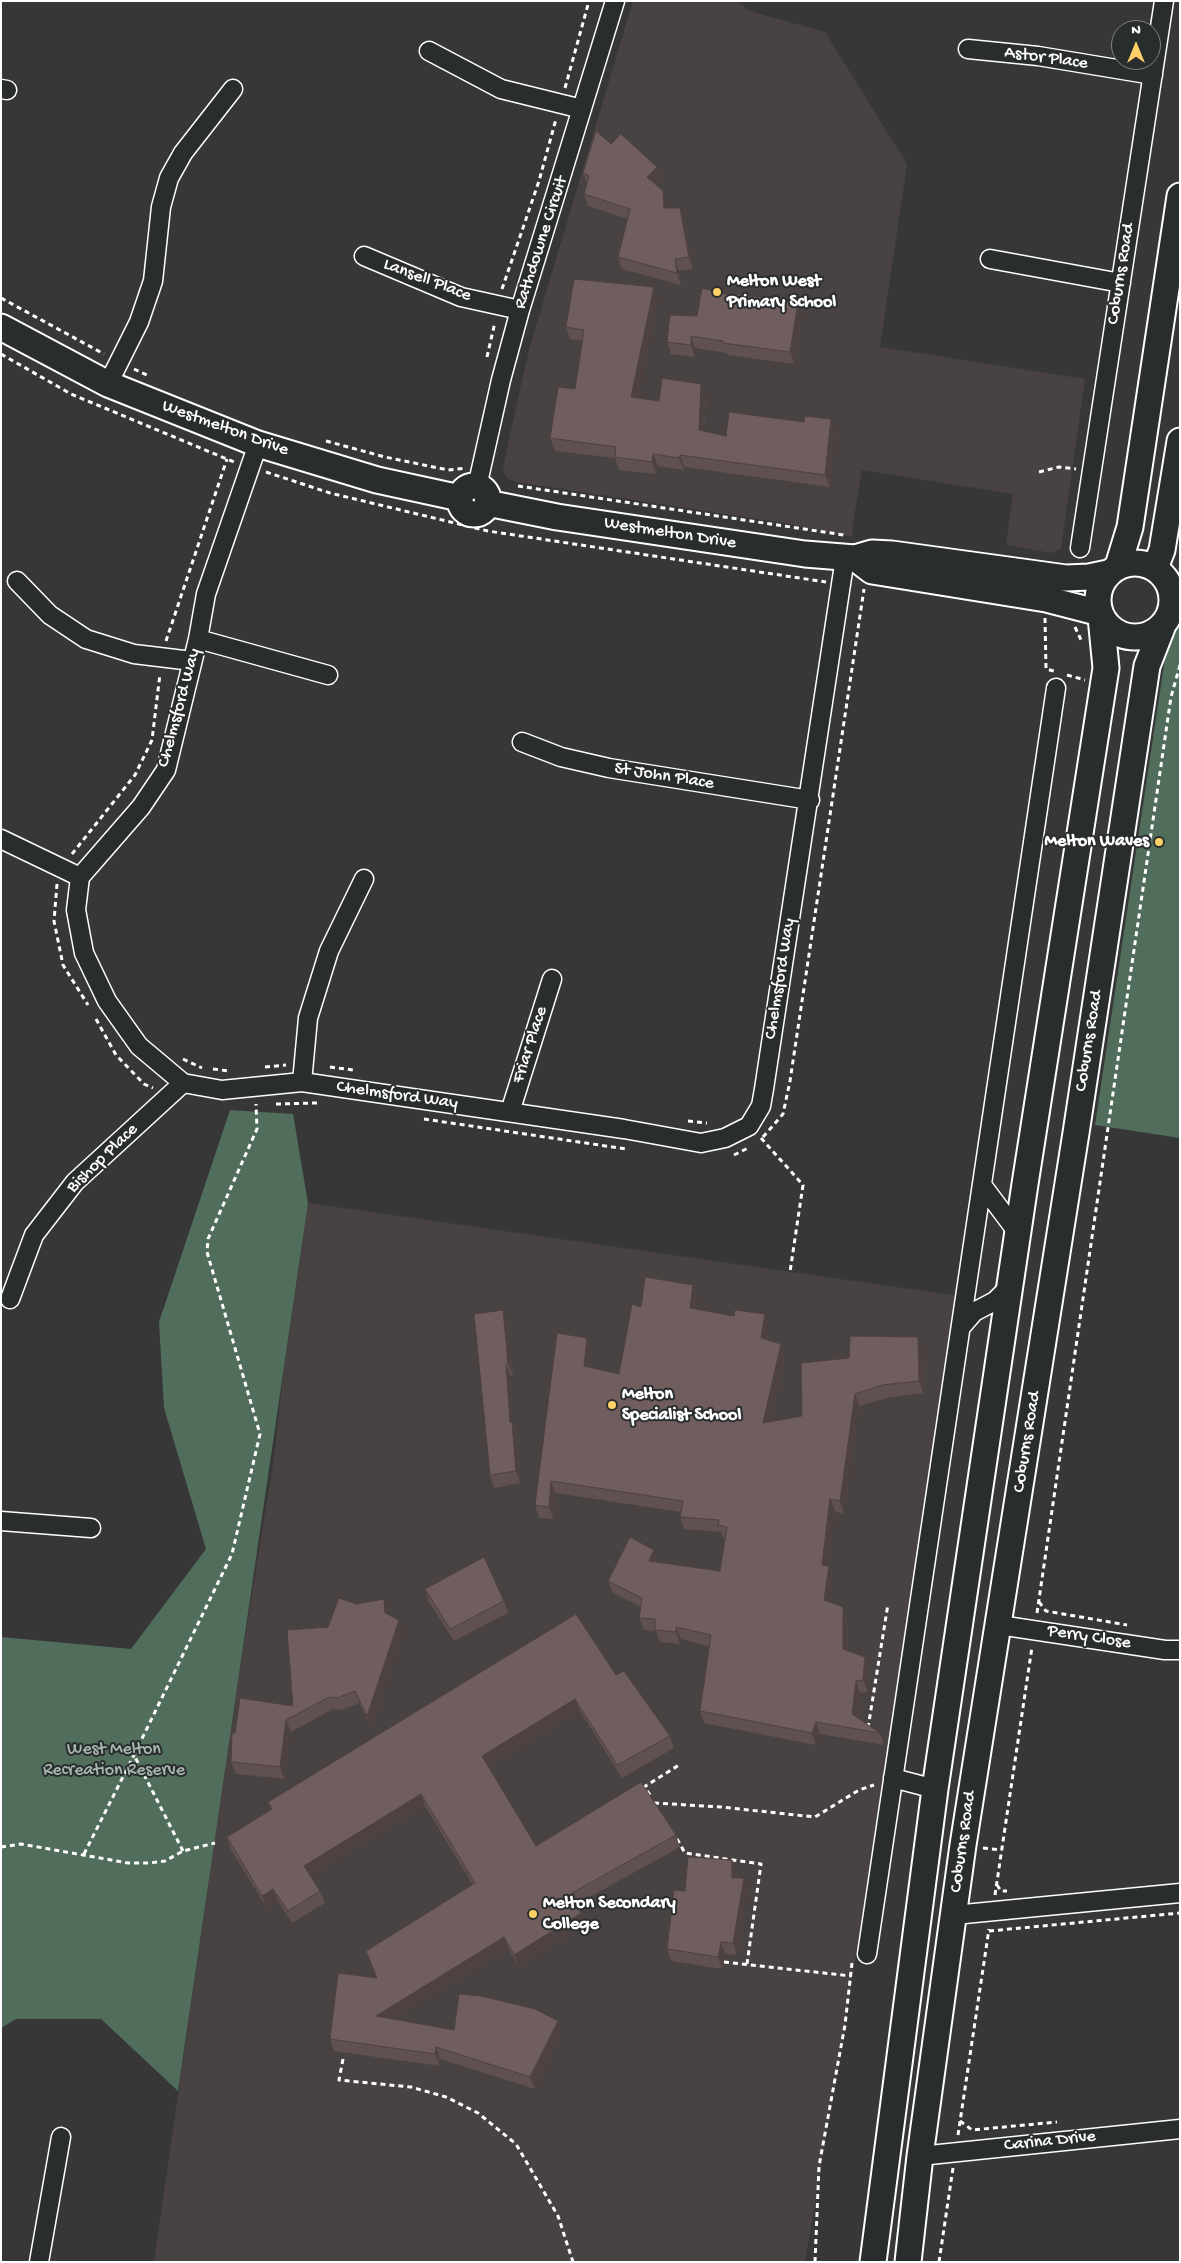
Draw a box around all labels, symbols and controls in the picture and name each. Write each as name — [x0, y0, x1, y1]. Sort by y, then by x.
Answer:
north arrow — [1111, 20, 1161, 70]
text: N — [1131, 22, 1141, 39]
street label: Astor Place — [1003, 42, 1089, 76]
street label: Rathdowne Circuit — [510, 174, 574, 312]
street label: Coburns Road — [1103, 222, 1141, 326]
street label: Lansell Place — [380, 254, 474, 308]
place label: Melton West Primary School — [727, 271, 836, 314]
marker: Melton West Primary School — [711, 286, 723, 298]
street label: Westmelton Drive — [159, 396, 291, 462]
street label: Westmelton Drive — [602, 513, 738, 555]
street label: Chelmsford Way — [154, 646, 206, 770]
street label: St John Place — [613, 758, 715, 796]
place label: Melton Waves — [1045, 831, 1149, 853]
marker: Melton Waves — [1153, 836, 1165, 848]
street label: Chelmsford Way — [761, 917, 801, 1041]
street label: Coburns Road — [1071, 989, 1109, 1093]
street label: Friar Place — [508, 1004, 554, 1086]
street label: Chelmsford Way — [335, 1077, 459, 1115]
street label: Bishop Place — [63, 1120, 143, 1198]
place label: Melton Specialist School — [622, 1384, 741, 1426]
street label: Coburns Road — [1009, 1390, 1047, 1494]
marker: Melton Specialist School — [606, 1399, 618, 1411]
street label: Perry Close — [1046, 1621, 1132, 1655]
park label: West Melton Recreation Reserve — [43, 1739, 185, 1782]
street label: Coburns Road — [946, 1790, 982, 1894]
place label: Melton Secondary College — [543, 1893, 676, 1936]
marker: Melton Secondary College — [527, 1908, 539, 1920]
street label: Carina Drive — [1003, 2126, 1097, 2158]

